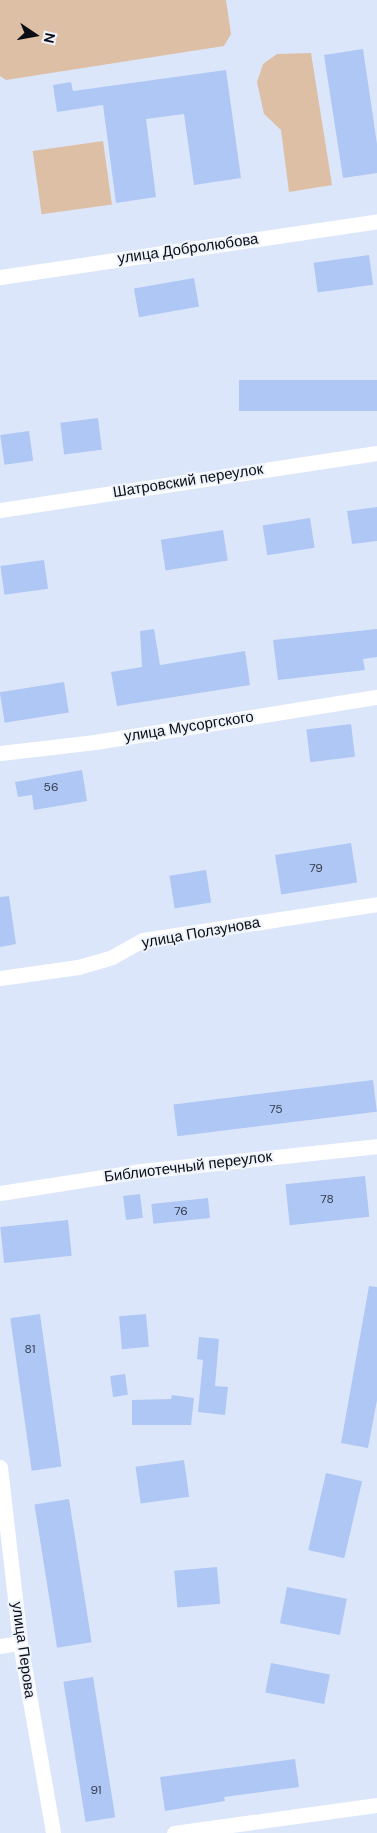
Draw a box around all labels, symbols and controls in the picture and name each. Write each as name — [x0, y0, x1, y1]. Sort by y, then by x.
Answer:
north arrow — [10, 10, 60, 60]
text: N — [40, 31, 60, 45]
street label: улица Добролюбова — [116, 230, 260, 268]
street label: Шатровский переулок — [112, 460, 264, 502]
street label: улица Мусоргского — [123, 708, 255, 746]
house number: 56 — [44, 781, 58, 795]
house number: 79 — [309, 862, 323, 876]
street label: улица Ползунова — [140, 914, 262, 952]
house number: 75 — [269, 1103, 283, 1117]
street label: Библиотечный переулок — [103, 1148, 273, 1186]
house number: 78 — [320, 1193, 334, 1207]
house number: 76 — [174, 1205, 188, 1219]
house number: 81 — [25, 1343, 35, 1357]
street label: улица Перова — [7, 1601, 39, 1699]
house number: 91 — [90, 1784, 102, 1798]

